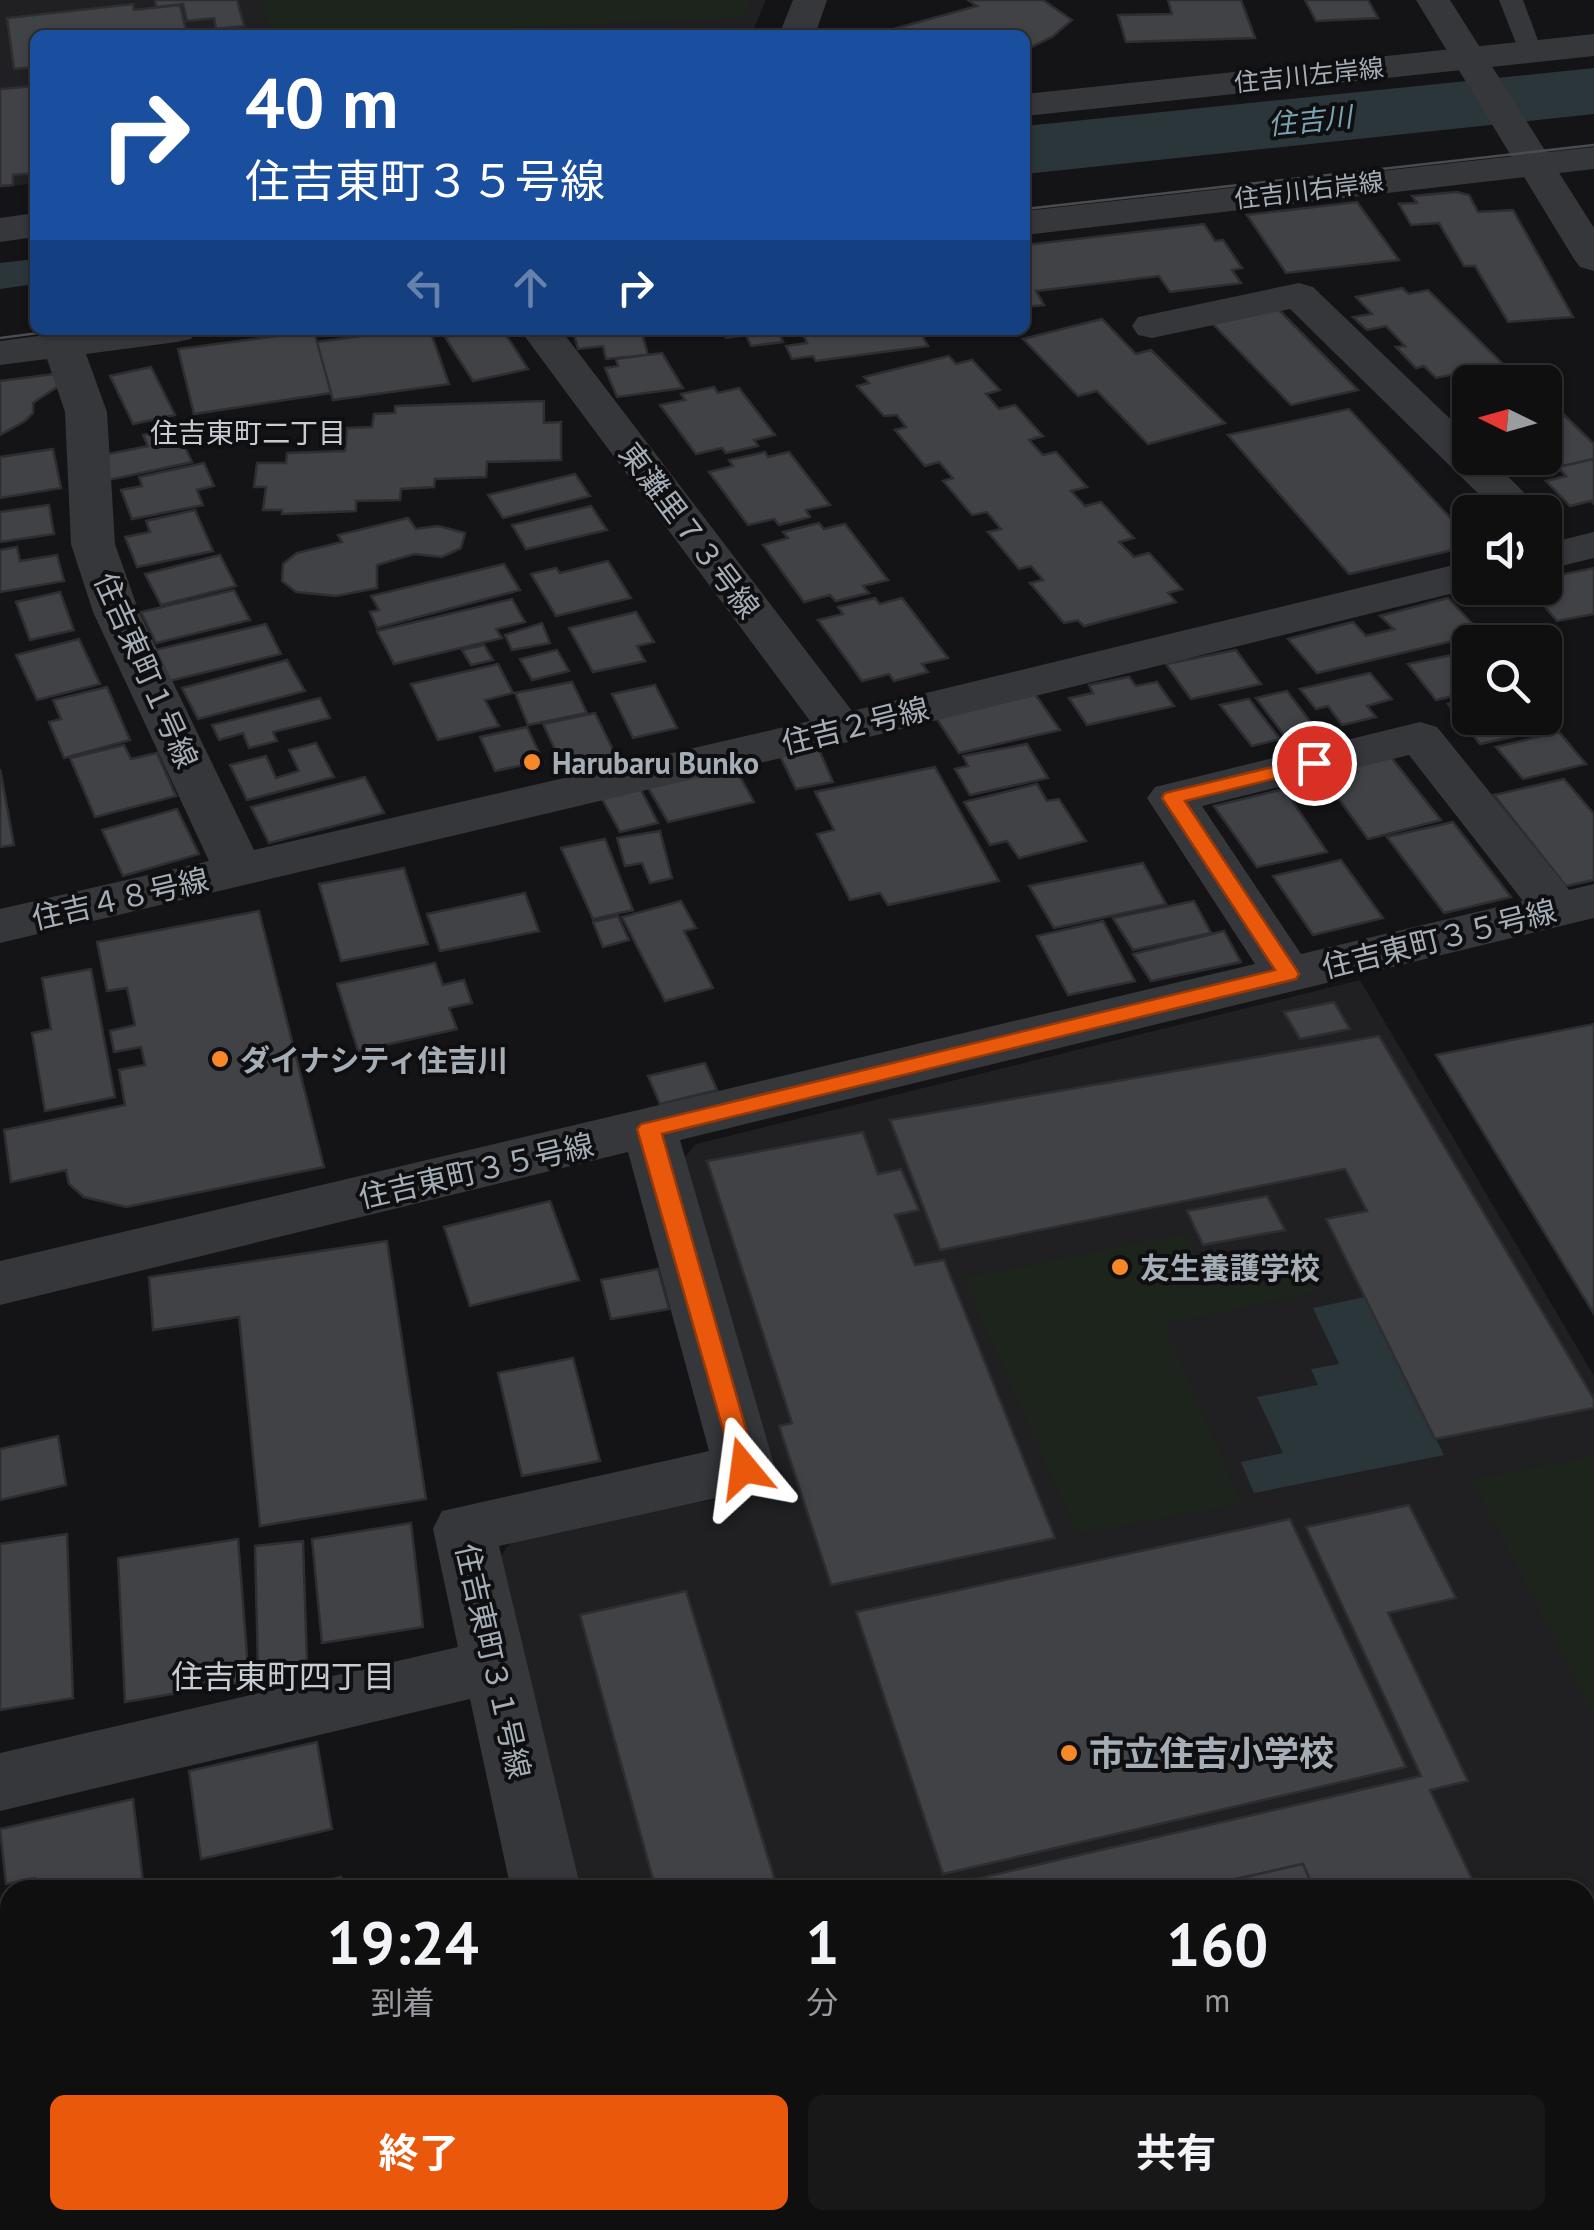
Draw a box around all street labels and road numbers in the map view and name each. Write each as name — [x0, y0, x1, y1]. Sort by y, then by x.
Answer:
street label: 住吉川左岸線 — [1233, 51, 1385, 99]
street label: 住吉川右岸線 — [1233, 165, 1385, 215]
street label: 東灘里７３号線 — [611, 434, 769, 626]
street label: 住吉東町１号線 — [86, 566, 208, 774]
street label: 住吉２号線 — [778, 688, 932, 762]
street label: 住吉４８号線 — [28, 859, 212, 937]
street label: 住吉東町３５号線 — [1318, 890, 1560, 986]
street label: 住吉東町３５号線 — [355, 1124, 597, 1216]
street label: 住吉東町３１号線 — [448, 1540, 540, 1782]

